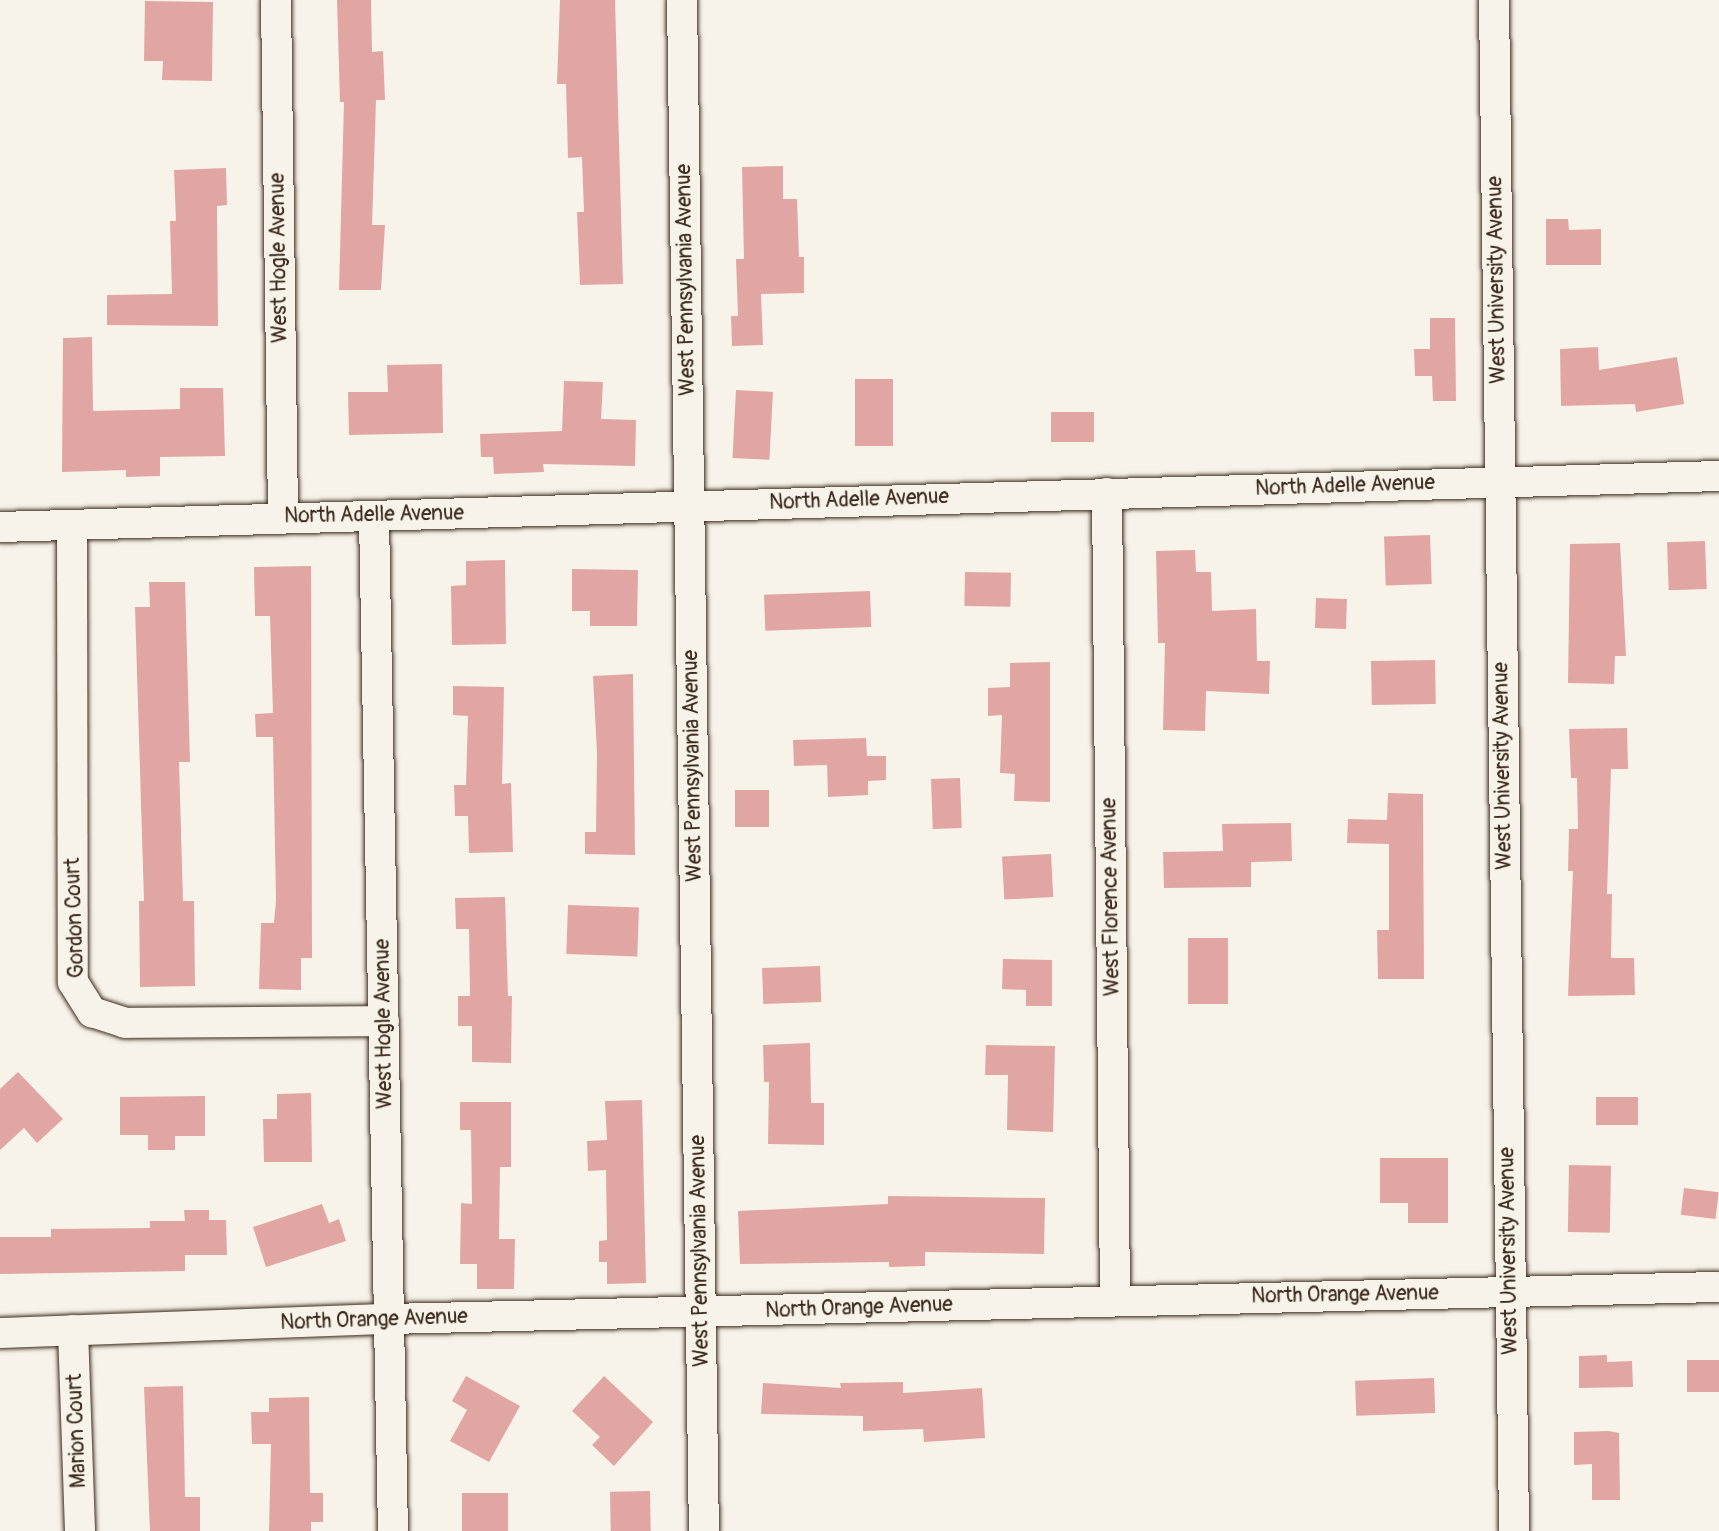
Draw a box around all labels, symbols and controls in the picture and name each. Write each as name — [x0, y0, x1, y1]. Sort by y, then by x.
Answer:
street label: West Pennsylvania Avenue — [671, 164, 701, 396]
street label: West Hogle Avenue — [265, 173, 293, 343]
street label: West University Avenue — [1483, 176, 1511, 384]
street label: North Adelle Avenue — [1255, 470, 1435, 502]
street label: North Adelle Avenue — [769, 484, 949, 516]
street label: North Adelle Avenue — [284, 501, 464, 529]
street label: West Pennsylvania Avenue — [678, 650, 708, 882]
street label: West University Avenue — [1489, 662, 1517, 870]
street label: West Florence Avenue — [1097, 797, 1125, 997]
street label: Gordon Court — [60, 857, 90, 979]
street label: West Hogle Avenue — [370, 939, 398, 1109]
street label: West Pennsylvania Avenue — [685, 1135, 715, 1367]
street label: West University Avenue — [1495, 1147, 1523, 1355]
street label: North Orange Avenue — [1251, 1281, 1439, 1309]
street label: North Orange Avenue — [765, 1292, 953, 1324]
street label: North Orange Avenue — [280, 1304, 468, 1336]
street label: Marion Court — [62, 1373, 92, 1489]

